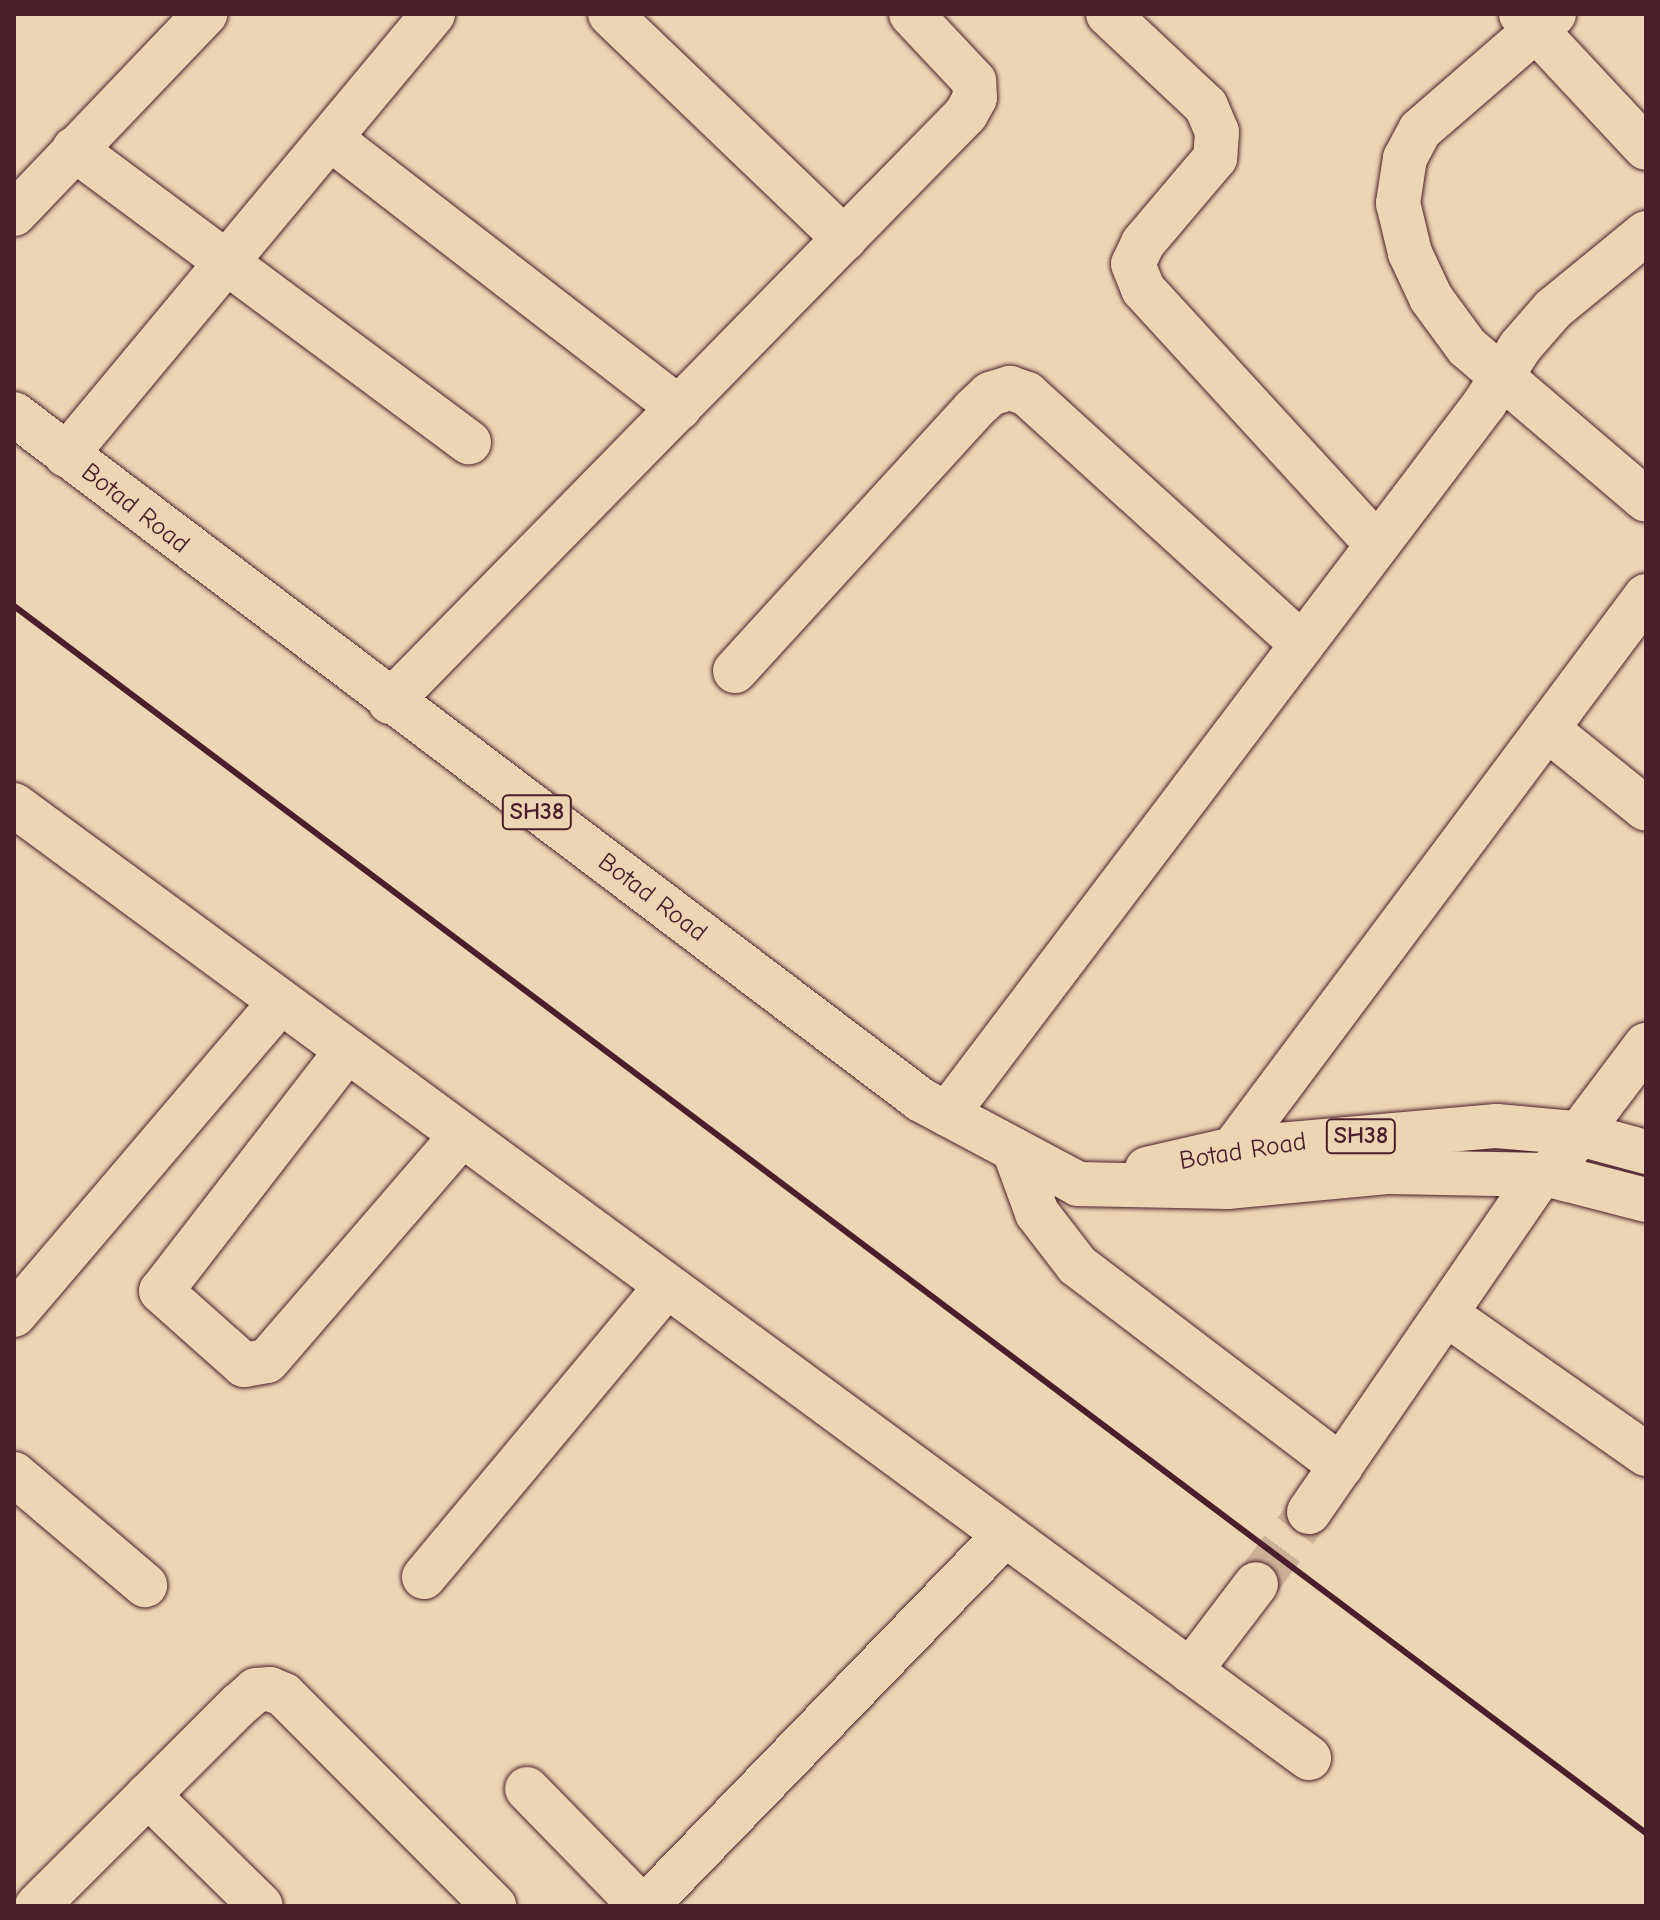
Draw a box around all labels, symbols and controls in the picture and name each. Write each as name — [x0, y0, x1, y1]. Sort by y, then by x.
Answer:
street label: Botad Road — [75, 457, 195, 561]
road number: SH38 — [501, 792, 573, 832]
street label: Botad Road — [591, 847, 713, 949]
road number: SH38 — [1325, 1116, 1397, 1156]
street label: Botad Road — [1177, 1127, 1309, 1177]

